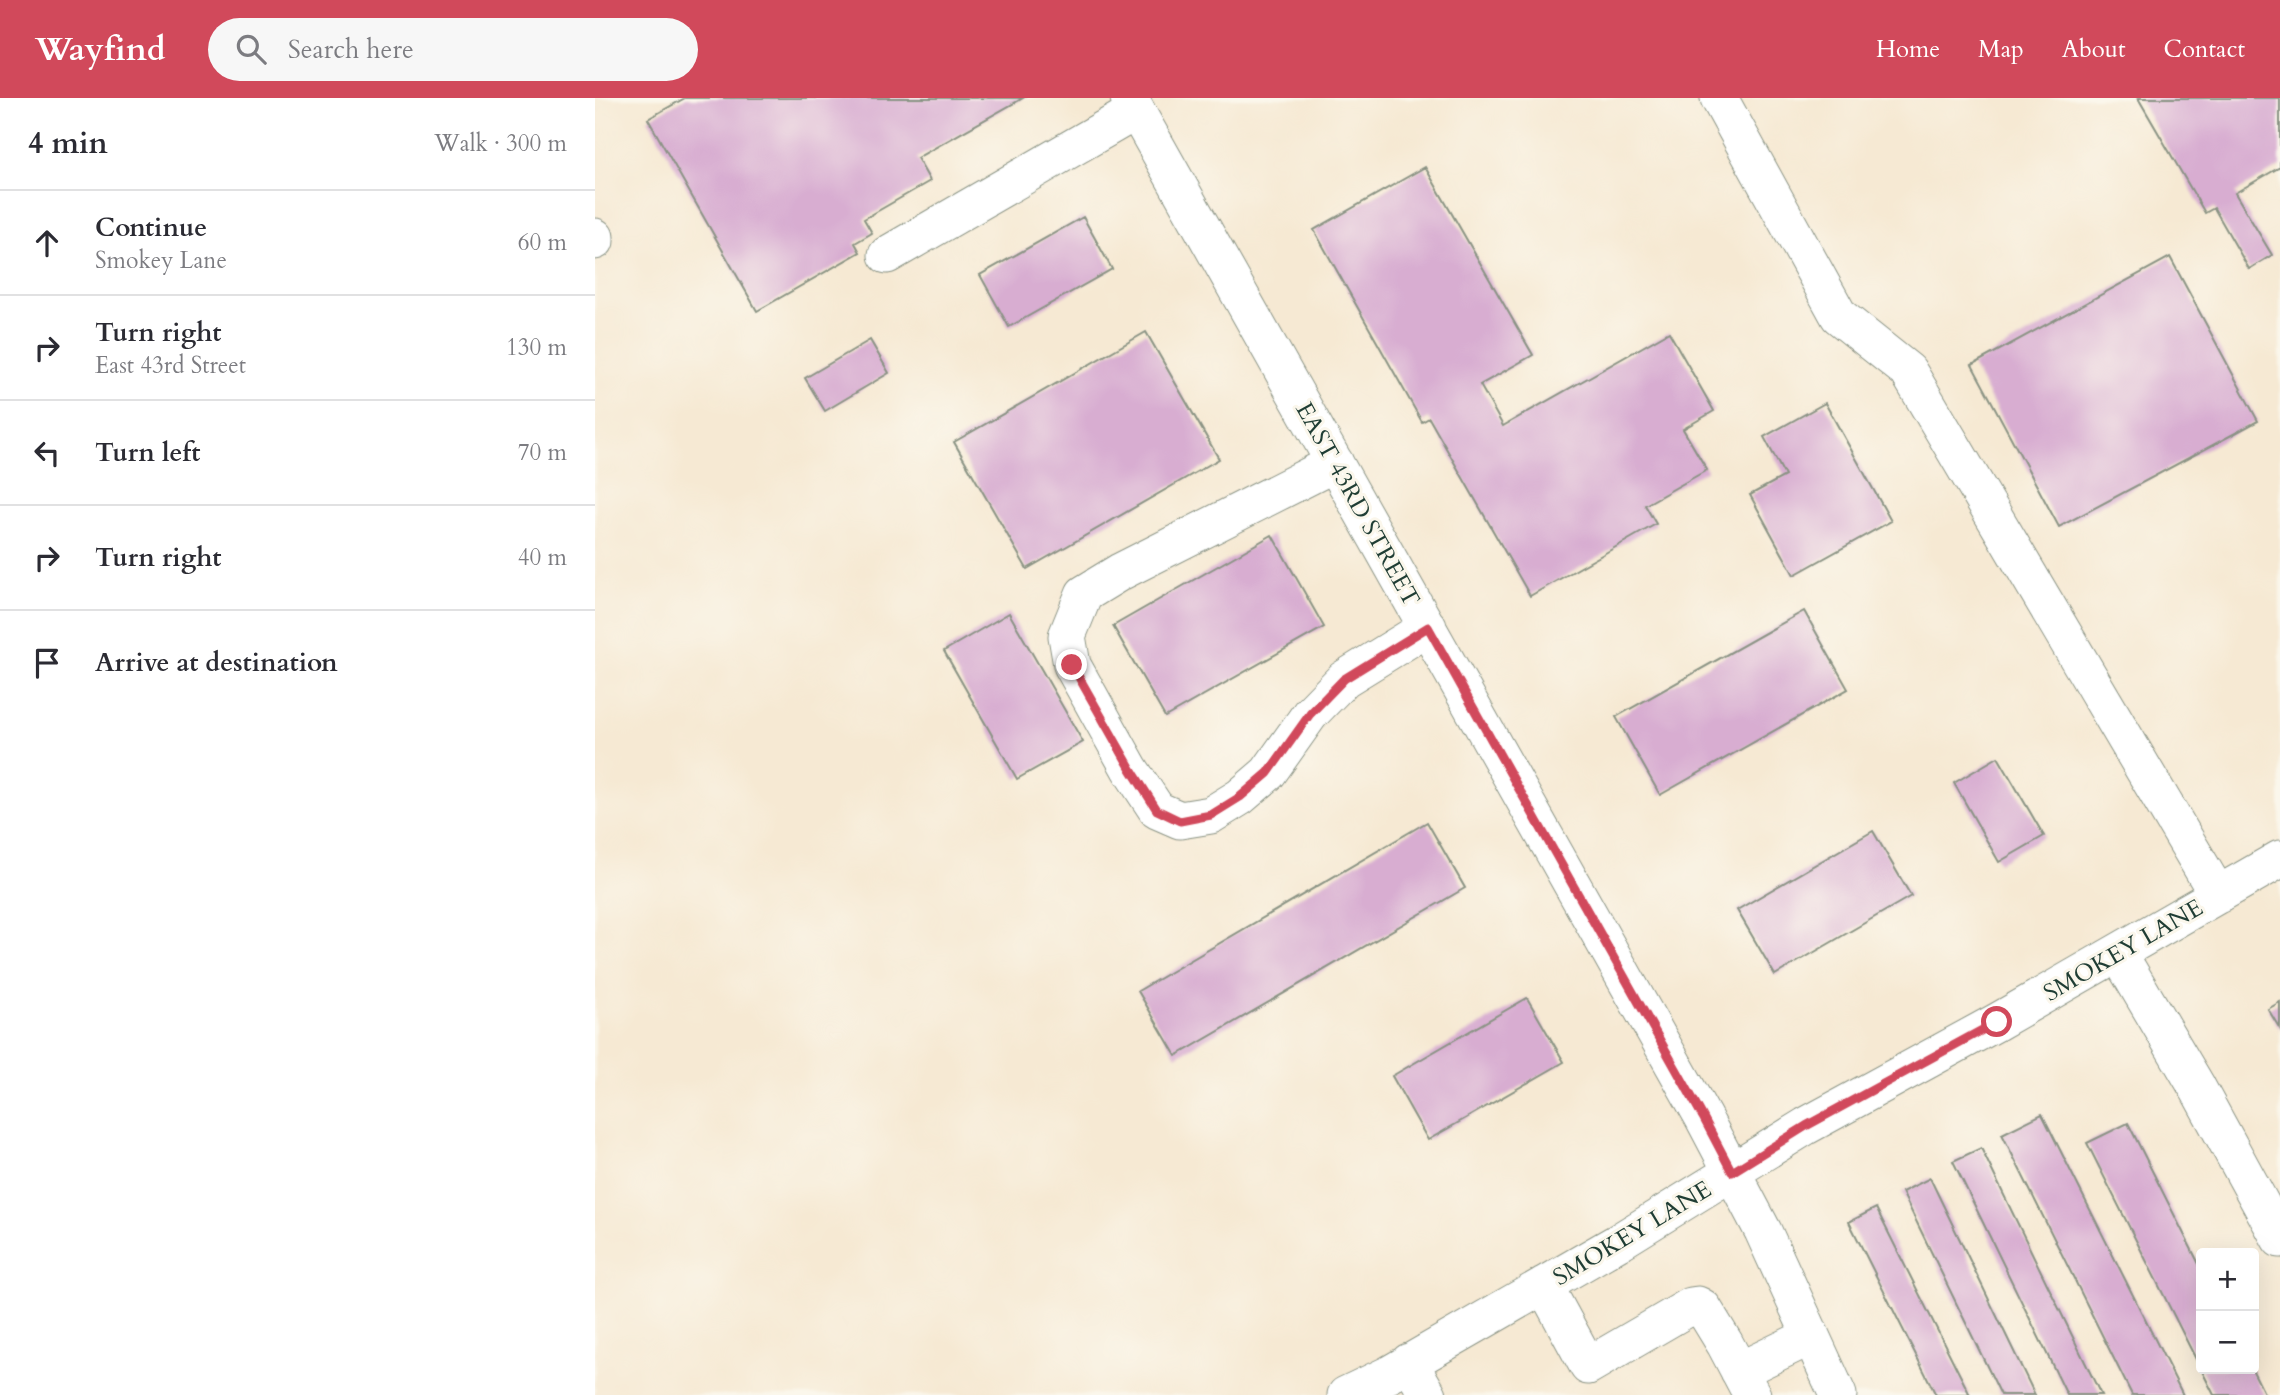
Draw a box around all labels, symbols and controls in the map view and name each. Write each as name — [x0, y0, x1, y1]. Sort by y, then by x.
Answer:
search box — [208, 18, 698, 81]
text: Wayfind — [35, 27, 166, 72]
icon: search — [232, 30, 270, 68]
text: Search here — [288, 32, 414, 67]
text: Home — [1876, 33, 1940, 66]
text: Map — [1978, 33, 2024, 66]
text: About — [2062, 33, 2126, 66]
text: Contact — [2164, 33, 2245, 66]
text: 4 min — [28, 123, 108, 164]
text: Walk · 300 m — [434, 128, 567, 159]
text: Continue — [95, 210, 207, 245]
icon: ahead — [28, 224, 66, 262]
text: 60 m — [518, 227, 567, 258]
text: Smokey Lane — [95, 245, 227, 276]
text: Turn right — [95, 315, 222, 350]
icon: right — [28, 329, 66, 367]
text: 130 m — [506, 332, 567, 363]
text: East 43rd Street — [95, 350, 246, 381]
street label: EAST 43RD STREET — [1288, 396, 1427, 612]
icon: left — [28, 434, 66, 472]
text: Turn left — [95, 435, 200, 470]
text: 70 m — [518, 437, 567, 468]
icon: right — [28, 539, 66, 577]
text: Turn right — [95, 540, 222, 575]
text: 40 m — [518, 542, 567, 573]
icon: arrive — [28, 644, 66, 682]
text: Arrive at destination — [95, 645, 338, 680]
route end — [1056, 649, 1087, 680]
street label: SMOKEY LANE — [2037, 891, 2209, 1010]
route start — [1981, 1006, 2012, 1037]
street label: SMOKEY LANE — [1547, 1173, 1718, 1294]
map controls — [2196, 1248, 2259, 1374]
button: + — [2196, 1248, 2259, 1311]
button: − — [2196, 1311, 2259, 1374]

